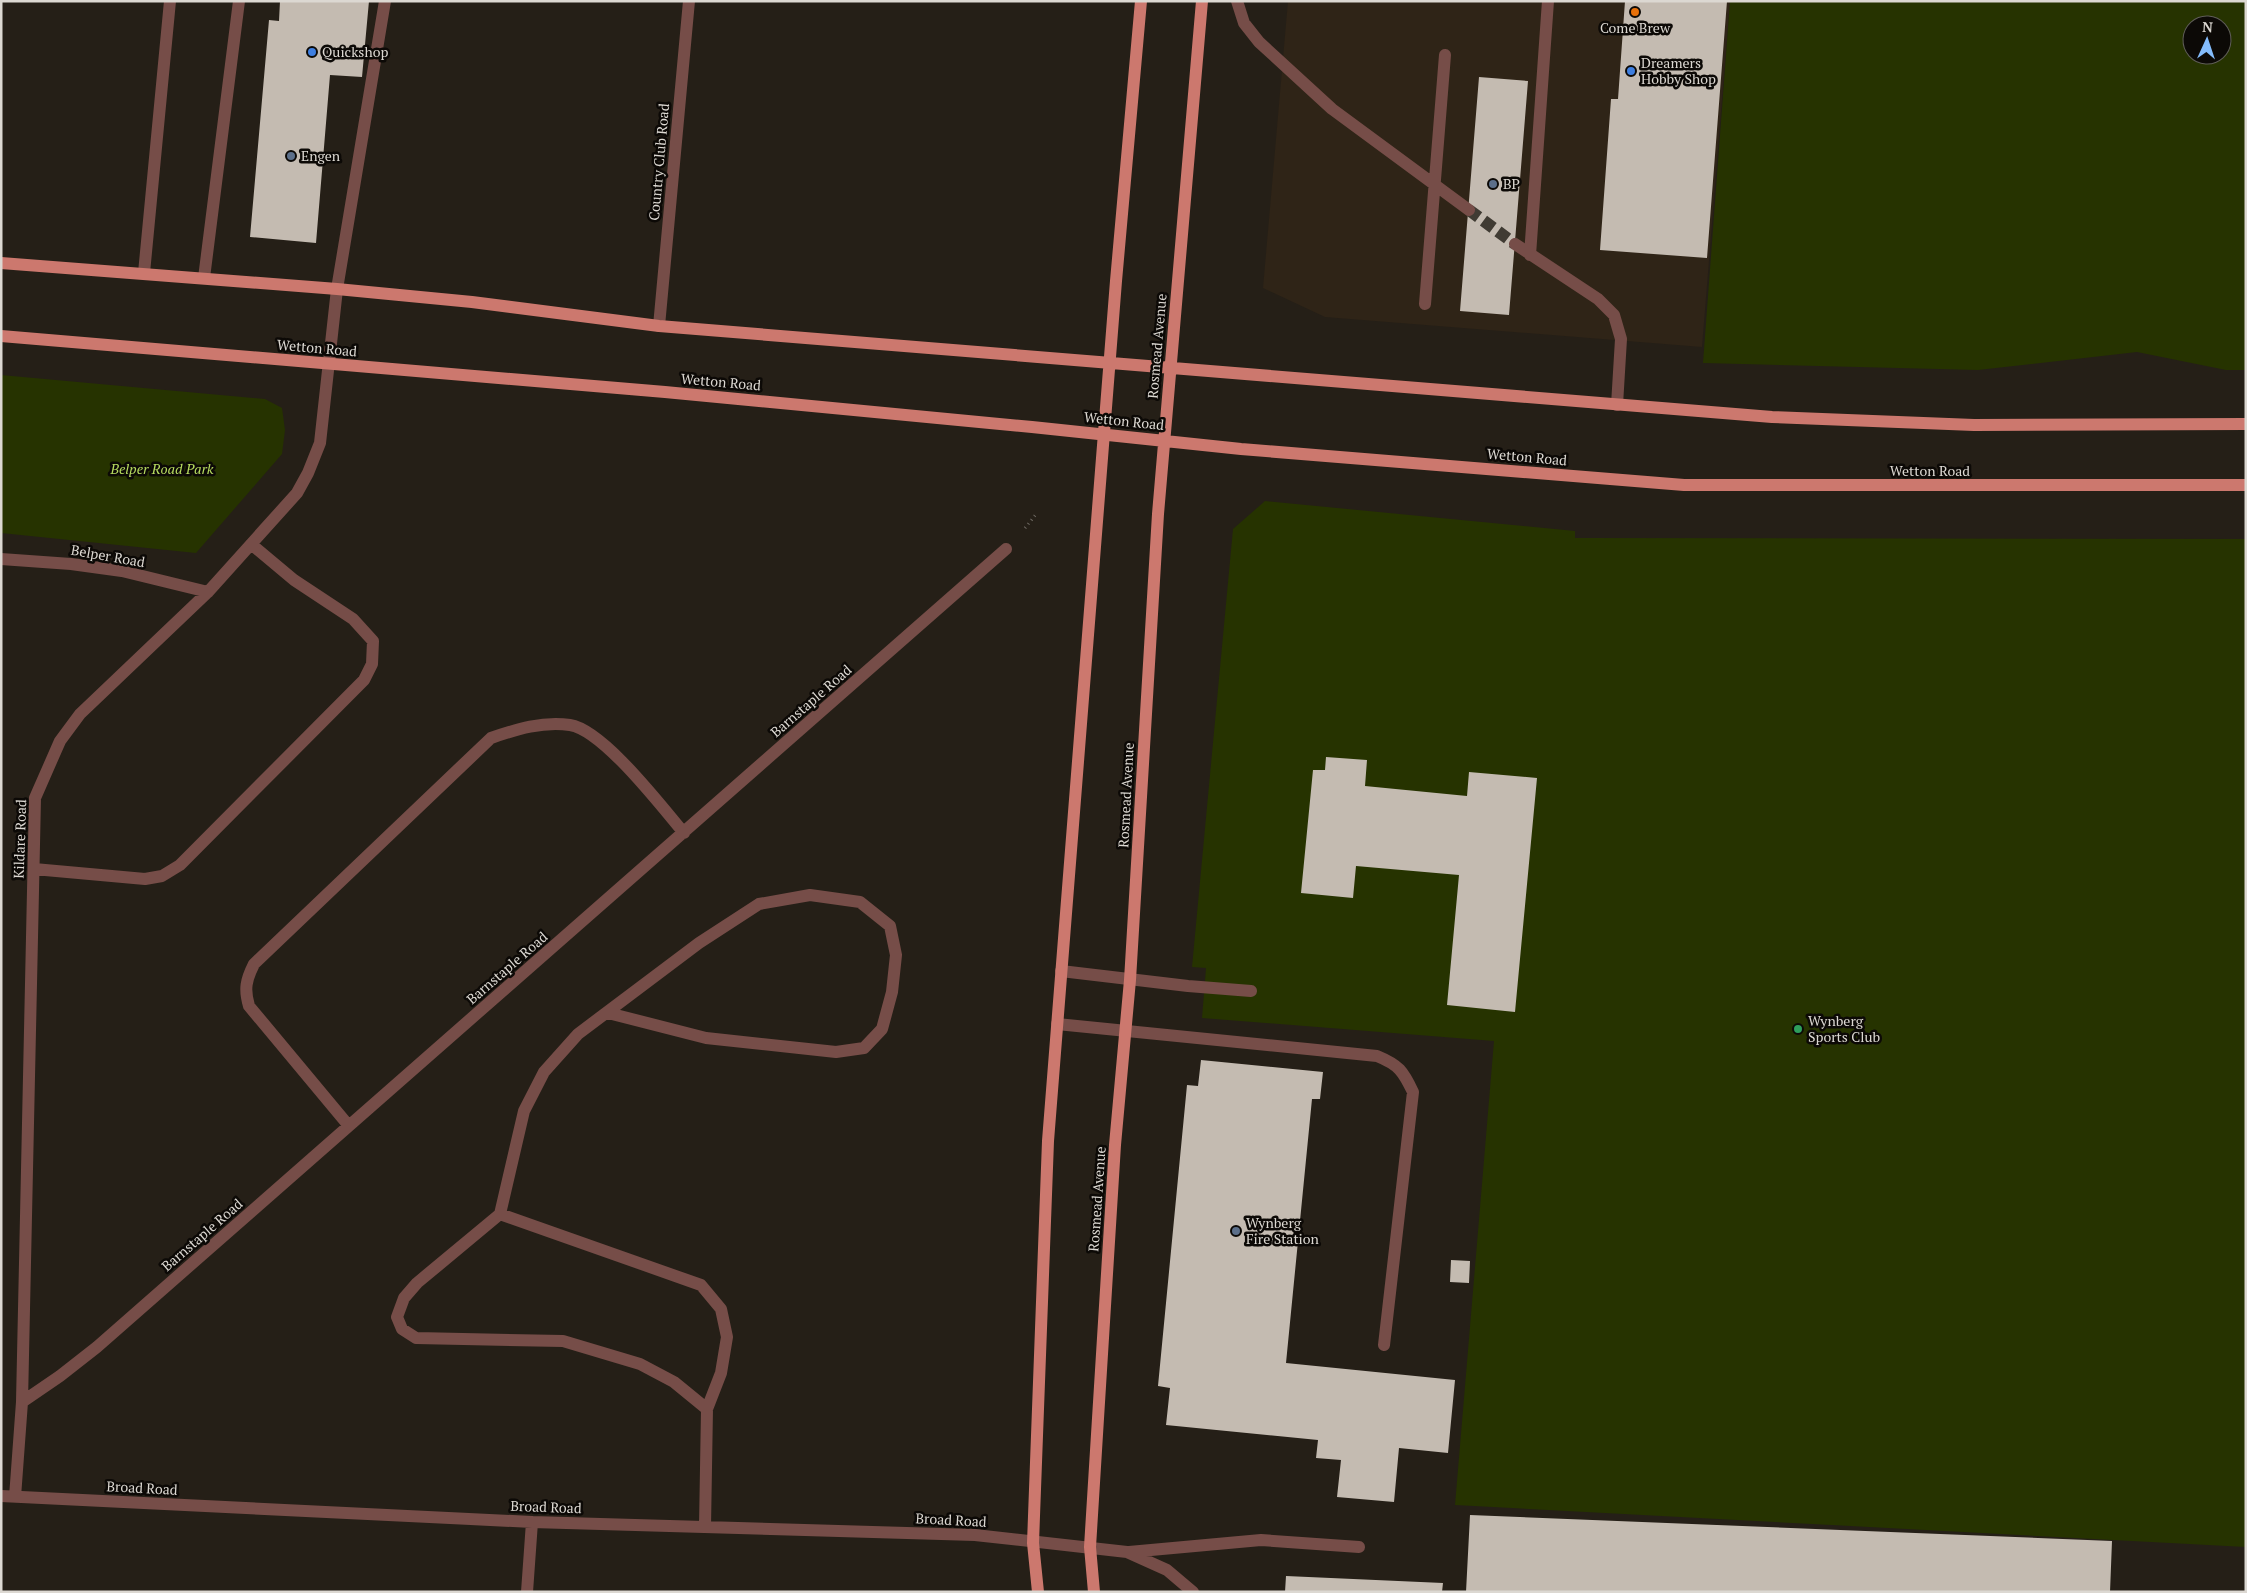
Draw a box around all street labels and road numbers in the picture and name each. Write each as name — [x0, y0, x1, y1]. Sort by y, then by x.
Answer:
street label: Country Club Road — [644, 102, 673, 221]
street label: Rosmead Avenue — [1142, 293, 1171, 399]
street label: Wetton Road — [276, 335, 358, 360]
street label: Wetton Road — [680, 369, 762, 394]
street label: Wetton Road — [1083, 407, 1165, 434]
street label: Wetton Road — [1486, 444, 1568, 469]
street label: Wetton Road — [1890, 461, 1970, 480]
street label: Belper Road — [70, 540, 147, 571]
street label: Barnstaple Road — [766, 660, 855, 741]
street label: Rosmead Avenue — [1113, 742, 1138, 848]
street label: Kildare Road — [9, 799, 30, 879]
street label: Barnstaple Road — [462, 927, 551, 1008]
street label: Rosmead Avenue — [1083, 1146, 1110, 1252]
street label: Barnstaple Road — [157, 1194, 246, 1275]
street label: Broad Road — [106, 1476, 178, 1499]
street label: Broad Road — [510, 1496, 582, 1517]
street label: Broad Road — [915, 1508, 987, 1531]

